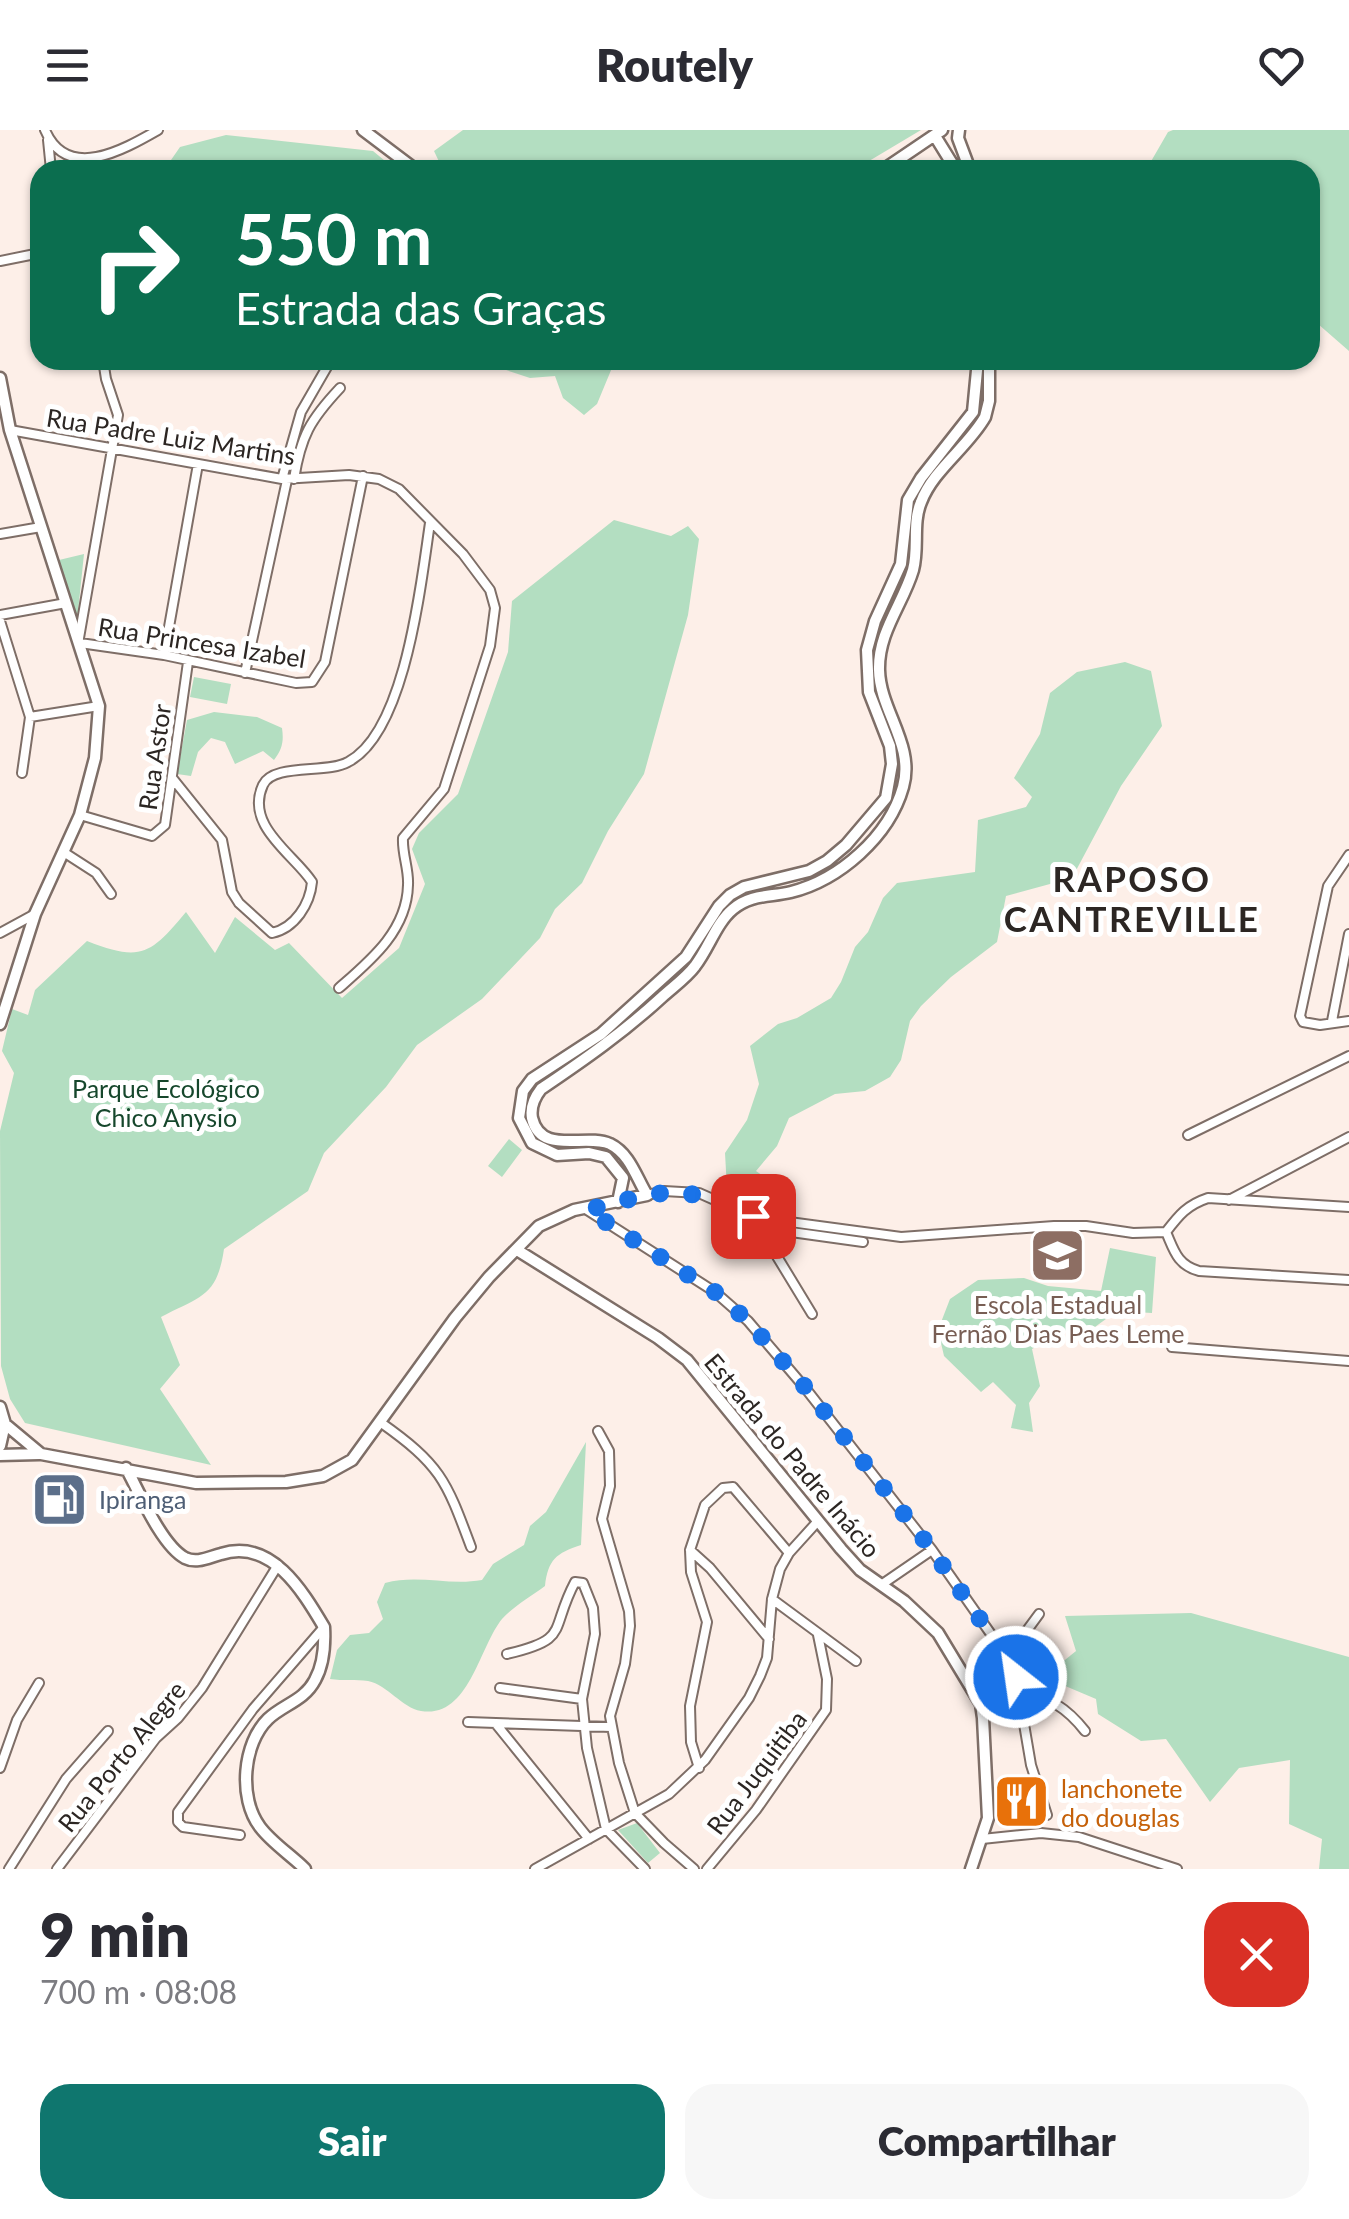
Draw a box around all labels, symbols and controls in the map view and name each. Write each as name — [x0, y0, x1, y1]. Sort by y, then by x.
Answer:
icon: menu — [40, 38, 95, 93]
text: Routely — [596, 38, 753, 92]
icon: heart — [1254, 38, 1309, 93]
text: 550 m — [235, 196, 432, 280]
icon: right — [70, 200, 200, 330]
text: Estrada das Graças — [235, 281, 607, 335]
street label: Rua Padre Luiz Martins — [44, 402, 298, 470]
street label: Rua Princesa Izabel — [96, 611, 308, 673]
street label: Rua Astor — [132, 702, 176, 812]
district label: RAPOSO CANTREVILLE — [1004, 857, 1260, 939]
park label: Parque Ecológico Chico Anysio — [72, 1073, 260, 1132]
pin — [711, 1174, 796, 1259]
icon: arrive — [726, 1189, 781, 1244]
school or university icon: Escola Estadual Fernão Dias Paes Leme — [1028, 1225, 1088, 1285]
place label: Escola Estadual Fernão Dias Paes Leme — [931, 1289, 1185, 1348]
street label: Estrada do Padre Inácio — [699, 1347, 887, 1563]
fuel station icon: Ipiranga — [30, 1469, 90, 1529]
place label: Ipiranga — [99, 1484, 187, 1514]
position arrow — [964, 1625, 1068, 1729]
street label: Rua Porto Alegre — [51, 1675, 191, 1837]
street label: Rua Juquitiba — [700, 1704, 812, 1840]
restaurant icon: lanchonete do douglas — [992, 1772, 1052, 1832]
place label: lanchonete do douglas — [1061, 1773, 1183, 1832]
text: 9 min — [40, 1898, 190, 1970]
button: close — [1204, 1902, 1309, 2007]
text: 700 m · 08:08 — [40, 1972, 237, 2011]
button: Sair — [40, 2084, 665, 2199]
button: Compartilhar — [685, 2084, 1309, 2199]

